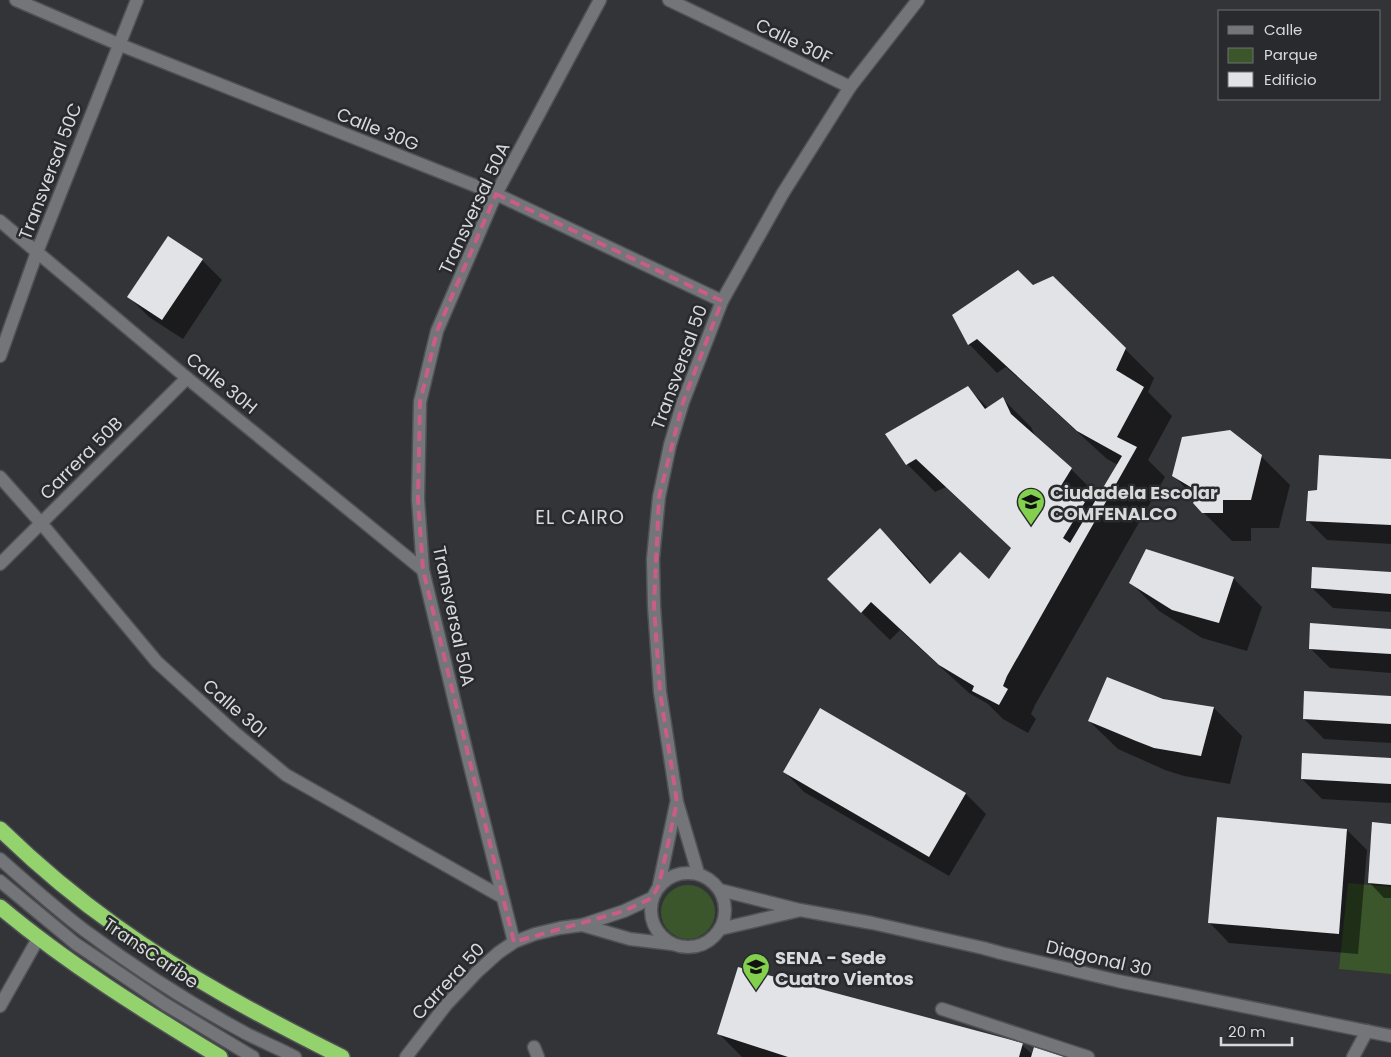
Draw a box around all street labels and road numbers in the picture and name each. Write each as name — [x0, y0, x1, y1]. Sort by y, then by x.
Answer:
street label: Calle 30F — [752, 12, 836, 70]
street label: Transversal 50C — [12, 99, 88, 243]
street label: Calle 30G — [333, 101, 423, 157]
street label: Transversal 50A — [432, 138, 516, 278]
street label: Transversal 50 — [645, 301, 713, 433]
street label: Calle 30H — [181, 346, 263, 420]
street label: Carrera 50B — [34, 411, 128, 505]
street label: Transversal 50A — [427, 543, 481, 689]
street label: Calle 30I — [198, 673, 272, 743]
street label: TransCaribe — [98, 912, 204, 994]
street label: Diagonal 30 — [1044, 934, 1154, 982]
street label: Carrera 50 — [406, 937, 490, 1025]

